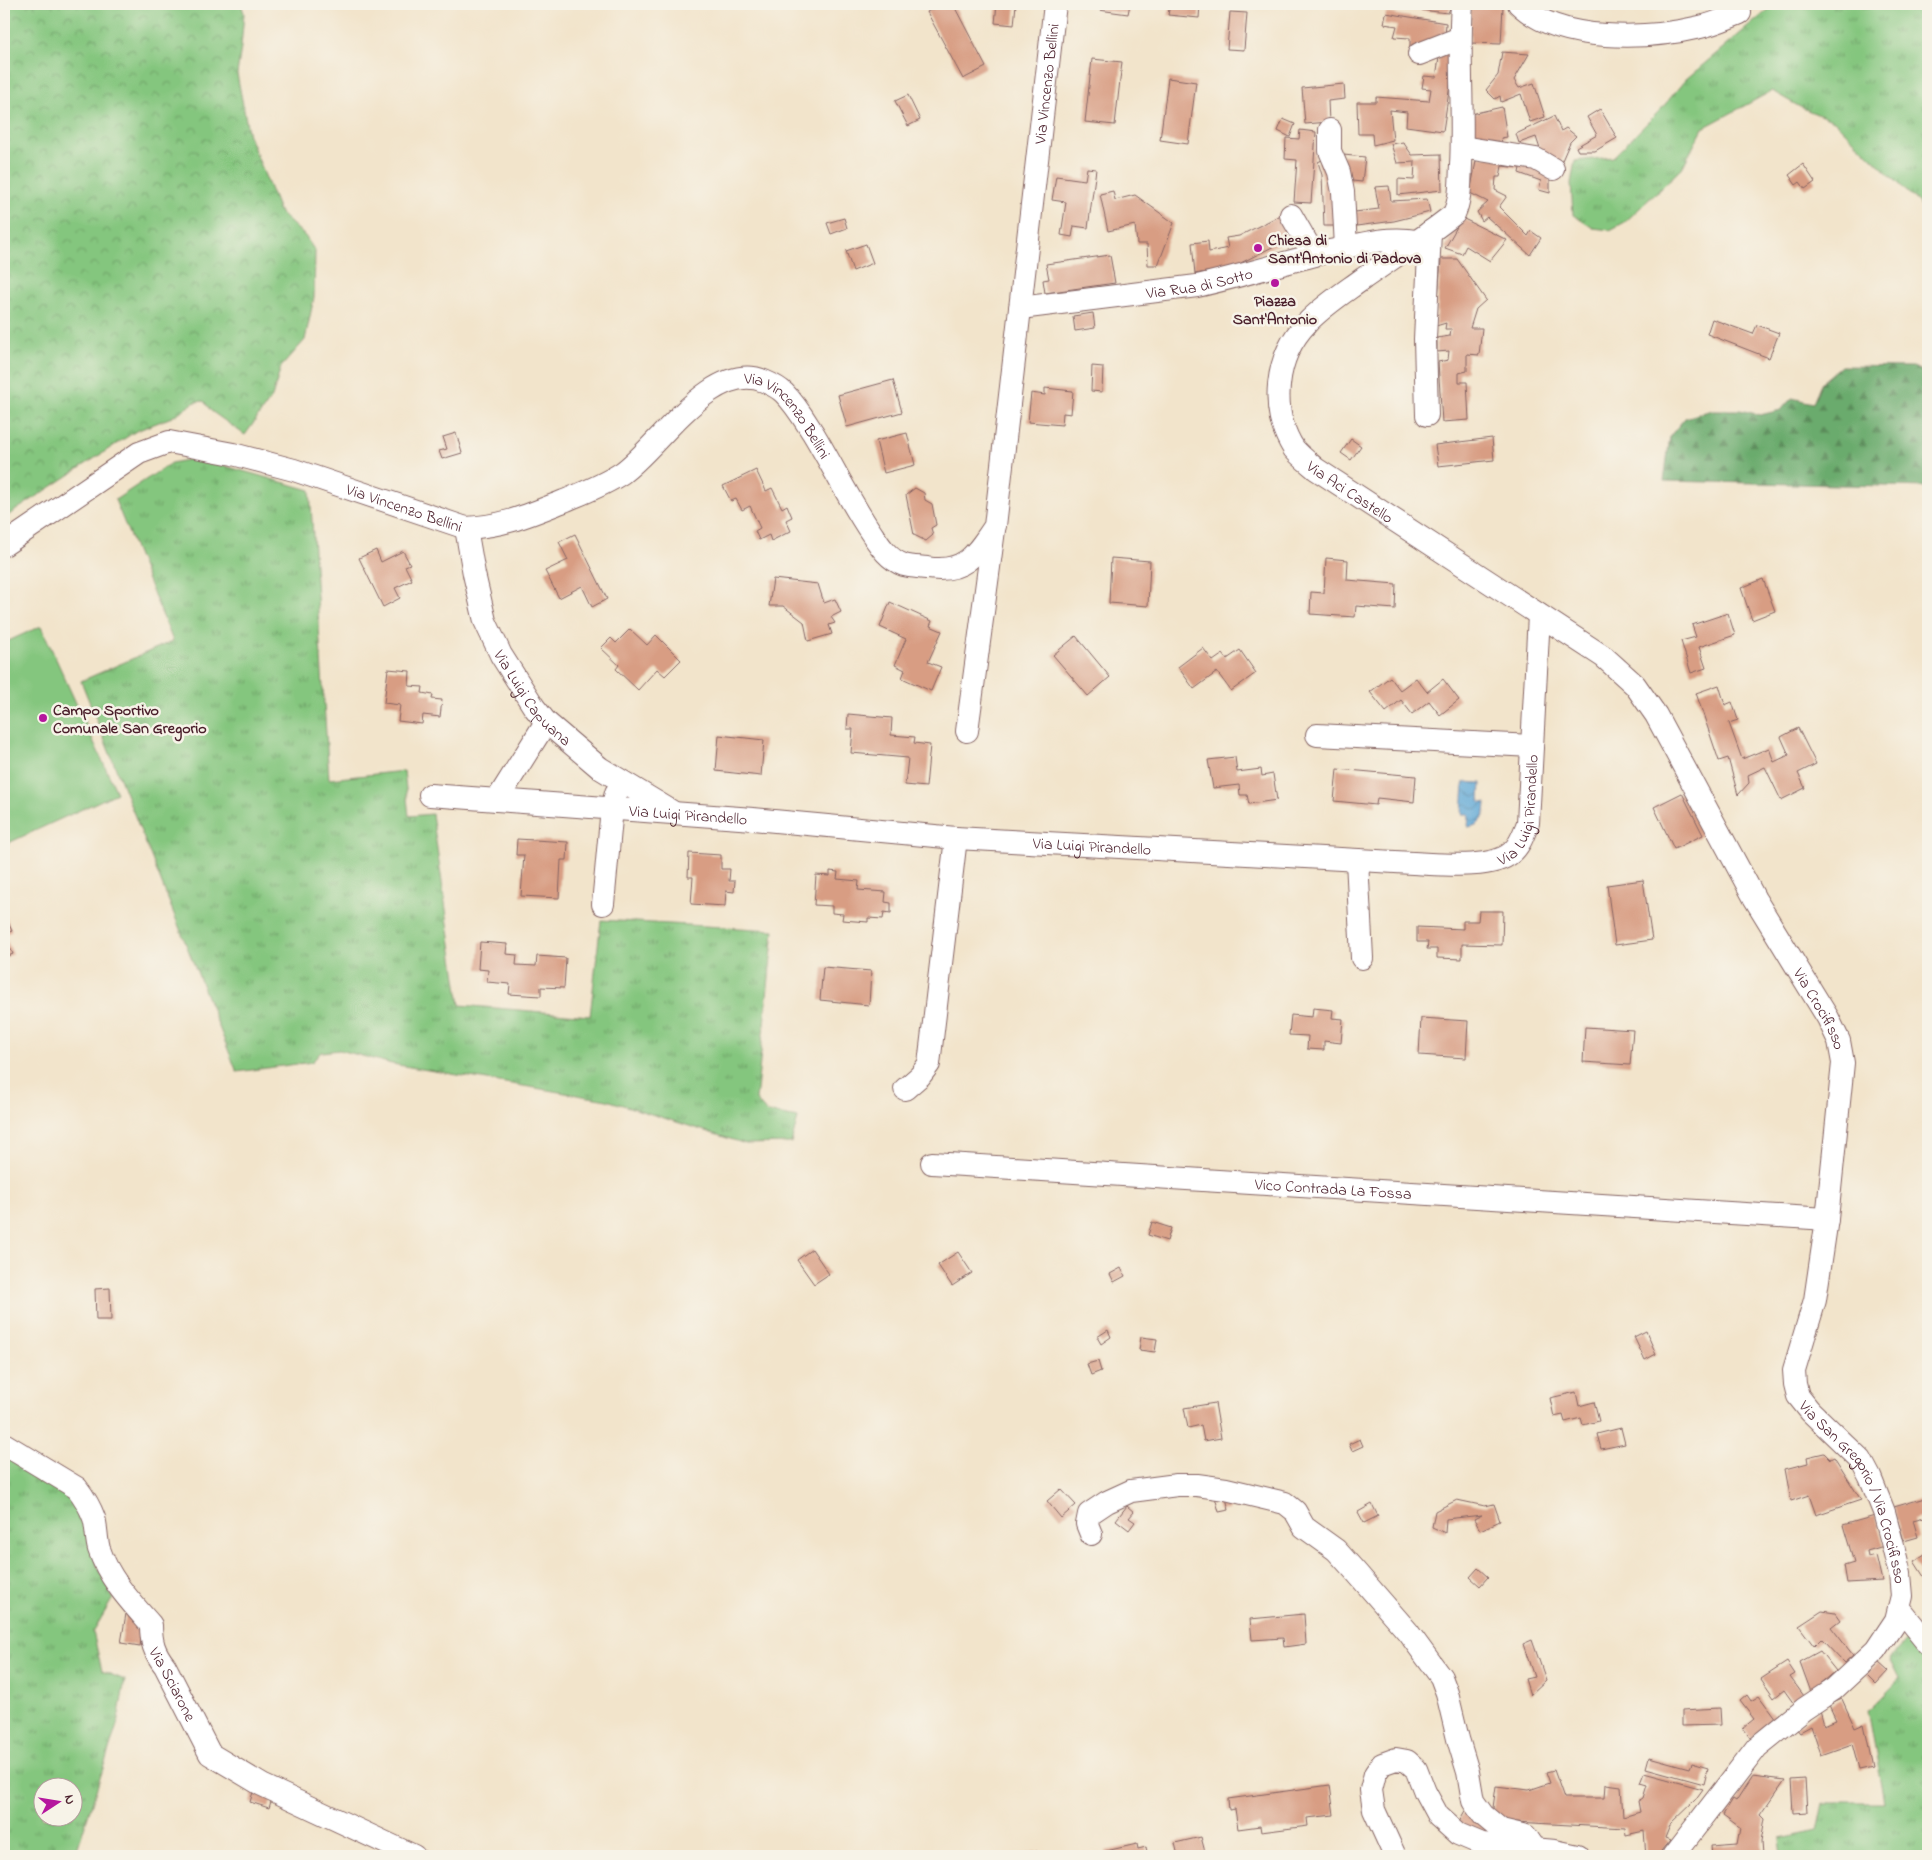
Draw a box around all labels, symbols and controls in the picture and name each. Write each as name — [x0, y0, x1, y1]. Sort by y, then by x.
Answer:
street label: Via Vincenzo Bellini — [1029, 22, 1067, 146]
place label: Chiesa di Sant'Antonio di Padova — [1268, 229, 1422, 271]
marker: Chiesa di Sant'Antonio di Padova — [1252, 242, 1264, 254]
street label: Via Rua di Sotto — [1144, 262, 1256, 306]
marker: Piazza Sant'Antonio — [1269, 277, 1281, 289]
place label: Piazza Sant'Antonio — [1233, 290, 1317, 332]
street label: Via Vincenzo Bellini — [743, 367, 836, 464]
street label: Via Aci Castello — [1300, 455, 1398, 530]
street label: Via Vincenzo Bellini — [342, 478, 465, 540]
street label: Via Luigi Capuana — [486, 646, 576, 753]
place label: Campo Sportivo Comunale San Gregorio — [53, 699, 207, 742]
marker: Campo Sportivo Comunale San Gregorio — [37, 712, 49, 724]
street label: Via Luigi Pirandello — [1493, 754, 1546, 873]
street label: Via Luigi Pirandello — [627, 800, 748, 833]
street label: Via Luigi Pirandello — [1031, 832, 1152, 863]
street label: Via Crocifisso — [1786, 963, 1850, 1052]
street label: Vico Contrada La Fossa — [1253, 1173, 1412, 1207]
street label: Via San Gregorio / Via Crocifisso — [1791, 1395, 1911, 1585]
street label: Via Sciarone — [141, 1643, 202, 1727]
north arrow — [32, 1778, 82, 1828]
text: N — [58, 1793, 81, 1806]

